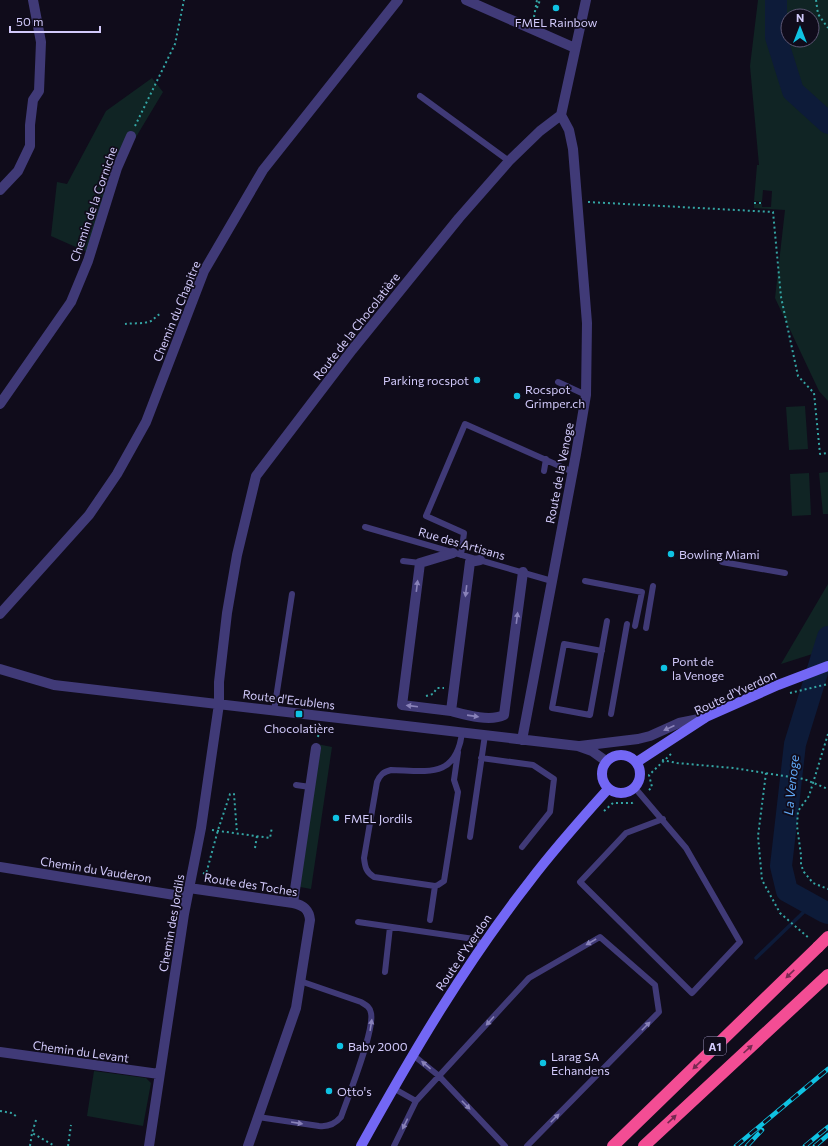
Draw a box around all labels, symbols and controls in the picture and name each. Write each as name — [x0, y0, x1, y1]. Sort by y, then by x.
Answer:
marker: FMEL Rainbow — [551, 3, 561, 13]
scale bar — [10, 8, 100, 34]
north arrow — [780, 8, 820, 48]
text: N — [796, 11, 804, 24]
text: 50 m — [16, 14, 44, 28]
place label: FMEL Rainbow — [515, 15, 598, 29]
street label: Chemin de la Corniche — [67, 145, 119, 263]
street label: Chemin du Chapitre — [149, 259, 203, 363]
street label: Route de la Chocolatière — [310, 270, 402, 382]
place label: Parking rocspot — [383, 373, 469, 387]
marker: Parking rocspot — [472, 375, 482, 385]
place label: Rocspot Grimper.ch — [525, 382, 585, 410]
marker: Rocspot Grimper.ch — [512, 391, 522, 401]
street label: Route de la Venoge — [542, 421, 576, 525]
street label: Rue des Artisans — [417, 524, 507, 562]
place label: Bowling Miami — [679, 547, 760, 561]
marker: Bowling Miami — [666, 549, 676, 559]
one-way arrow — [414, 580, 420, 592]
one-way arrow — [463, 585, 469, 597]
one-way arrow — [513, 612, 520, 624]
place label: Pont de la Venoge — [672, 654, 724, 682]
marker: Pont de la Venoge — [659, 663, 669, 673]
street label: Route d'Yverdon — [692, 667, 778, 717]
street label: Route d'Ecublens — [242, 686, 336, 712]
one-way arrow — [406, 703, 418, 709]
marker: Chocolatière — [294, 709, 304, 719]
one-way arrow — [467, 712, 479, 719]
place label: Chocolatière — [264, 721, 334, 735]
one-way arrow — [663, 725, 674, 731]
water label: La Venoge — [780, 754, 802, 816]
place label: FMEL Jordils — [344, 811, 412, 826]
marker: FMEL Jordils — [331, 813, 341, 823]
street label: Chemin du Vauderon — [39, 853, 153, 885]
street label: Route des Toches — [203, 870, 299, 898]
street label: Chemin des Jordils — [156, 873, 187, 973]
street label: Route d'Yverdon — [432, 911, 494, 993]
one-way arrow — [586, 938, 596, 946]
one-way arrow — [785, 969, 795, 979]
one-way arrow — [485, 1016, 494, 1026]
one-way arrow — [368, 1019, 374, 1031]
one-way arrow — [641, 1021, 651, 1031]
street label: Chemin du Levant — [32, 1037, 130, 1065]
road number: A1 — [704, 1037, 726, 1055]
place label: Baby 2000 — [348, 1039, 408, 1053]
marker: Baby 2000 — [335, 1041, 345, 1051]
one-way arrow — [742, 1044, 753, 1053]
place label: Larag SA Echandens — [551, 1049, 610, 1077]
marker: Larag SA Echandens — [538, 1058, 548, 1068]
one-way arrow — [692, 1060, 702, 1069]
one-way arrow — [420, 1061, 431, 1070]
place label: Otto's — [337, 1084, 372, 1098]
marker: Otto's — [324, 1086, 334, 1096]
one-way arrow — [461, 1100, 471, 1110]
one-way arrow — [550, 1113, 560, 1123]
one-way arrow — [667, 1114, 677, 1124]
one-way arrow — [402, 1119, 408, 1130]
one-way arrow — [291, 1120, 303, 1126]

